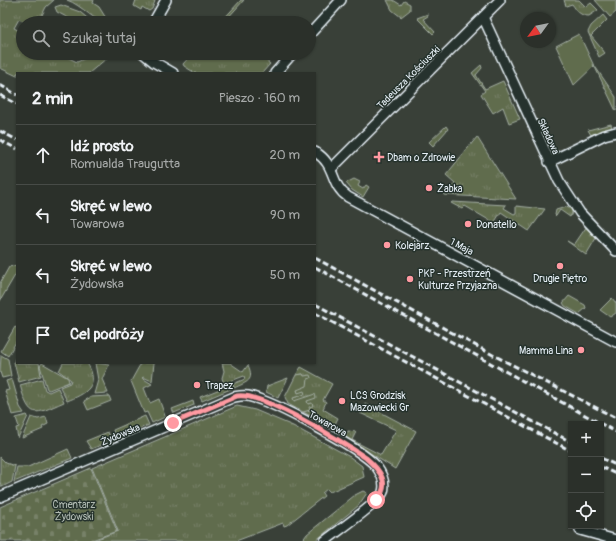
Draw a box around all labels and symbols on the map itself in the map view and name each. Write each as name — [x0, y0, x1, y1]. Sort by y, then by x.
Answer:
north arrow — [520, 12, 556, 48]
street label: Tadeusza Kościuszki — [375, 43, 443, 112]
street label: Składowa — [535, 116, 562, 157]
marker: Dbam o Zdrowie — [374, 152, 384, 162]
place label: Dbam o Zdrowie — [387, 152, 455, 164]
marker: Żabka — [424, 183, 434, 193]
place label: Żabka — [437, 183, 463, 195]
marker: Donatello — [463, 219, 473, 229]
place label: Donatello — [476, 219, 517, 231]
street label: 1 Maja — [448, 236, 476, 258]
marker: Kolejarz — [382, 240, 392, 250]
place label: Kolejarz — [395, 240, 429, 252]
marker: Drugie Piętro — [555, 261, 565, 271]
place label: PKP - Przestrzeń Kulturze Przyjazna — [418, 268, 498, 292]
place label: Drugie Piętro — [533, 273, 588, 285]
marker: PKP - Przestrzeń Kulturze Przyjazna — [405, 274, 415, 284]
place label: Mamma Lina — [519, 345, 573, 357]
marker: Mamma Lina — [576, 345, 586, 355]
marker: Trapez — [192, 380, 202, 390]
place label: Trapez — [205, 380, 233, 392]
place label: LCS Grodzisk Mazowiecki Gr — [350, 390, 410, 414]
marker: LCS Grodzisk Mazowiecki Gr — [337, 396, 347, 406]
street label: Towarowa — [306, 408, 349, 439]
route end — [164, 414, 182, 432]
street label: Żydowska — [99, 421, 142, 449]
route start — [367, 491, 385, 509]
park label: Cmentarz Żydowski — [53, 499, 95, 523]

